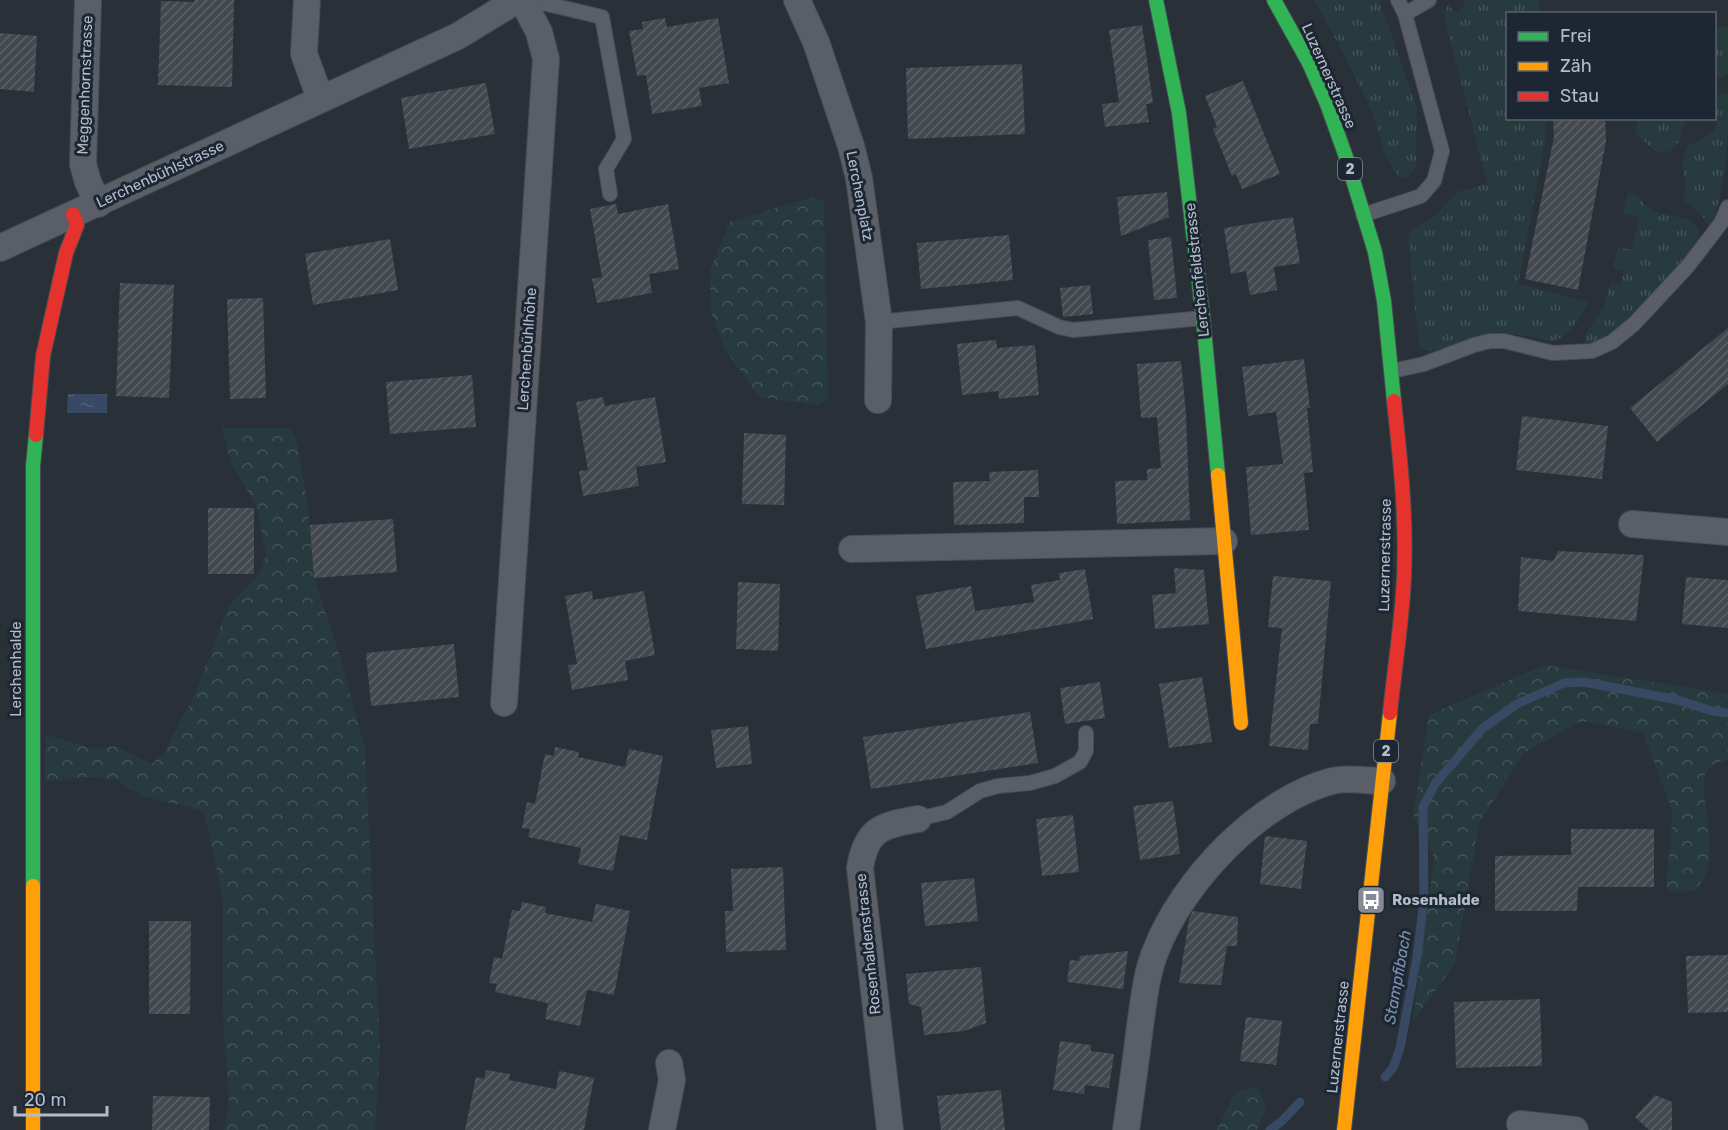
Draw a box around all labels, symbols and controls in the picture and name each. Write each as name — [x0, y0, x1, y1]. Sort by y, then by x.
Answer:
legend — [1506, 12, 1716, 120]
street label: Meggenhornstrasse — [74, 15, 96, 155]
street label: Luzernerstrasse — [1298, 21, 1360, 131]
text: Frei — [1560, 25, 1591, 47]
text: Zäh — [1560, 55, 1592, 77]
text: Stau — [1560, 85, 1599, 107]
street label: Lerchenbühlstrasse — [93, 136, 227, 212]
street label: Lerchenplatz — [842, 149, 878, 243]
road number: 2 — [1338, 158, 1362, 180]
street label: Lerchenfeldstrasse — [1181, 202, 1213, 338]
street label: Lerchenbühlhöhe — [514, 287, 540, 411]
street label: Luzernerstrasse — [1375, 498, 1395, 612]
street label: Lerchenhalde — [7, 621, 25, 717]
road number: 2 — [1374, 740, 1398, 762]
street label: Rosenhaldenstrasse — [852, 872, 884, 1016]
bus stop icon: Rosenhalde — [1355, 884, 1387, 916]
place label: Rosenhalde — [1392, 891, 1480, 909]
water label: Stampfibach — [1380, 928, 1415, 1026]
street label: Luzernerstrasse — [1323, 980, 1353, 1094]
scale bar — [15, 1079, 106, 1117]
text: 20 m — [24, 1089, 66, 1111]

